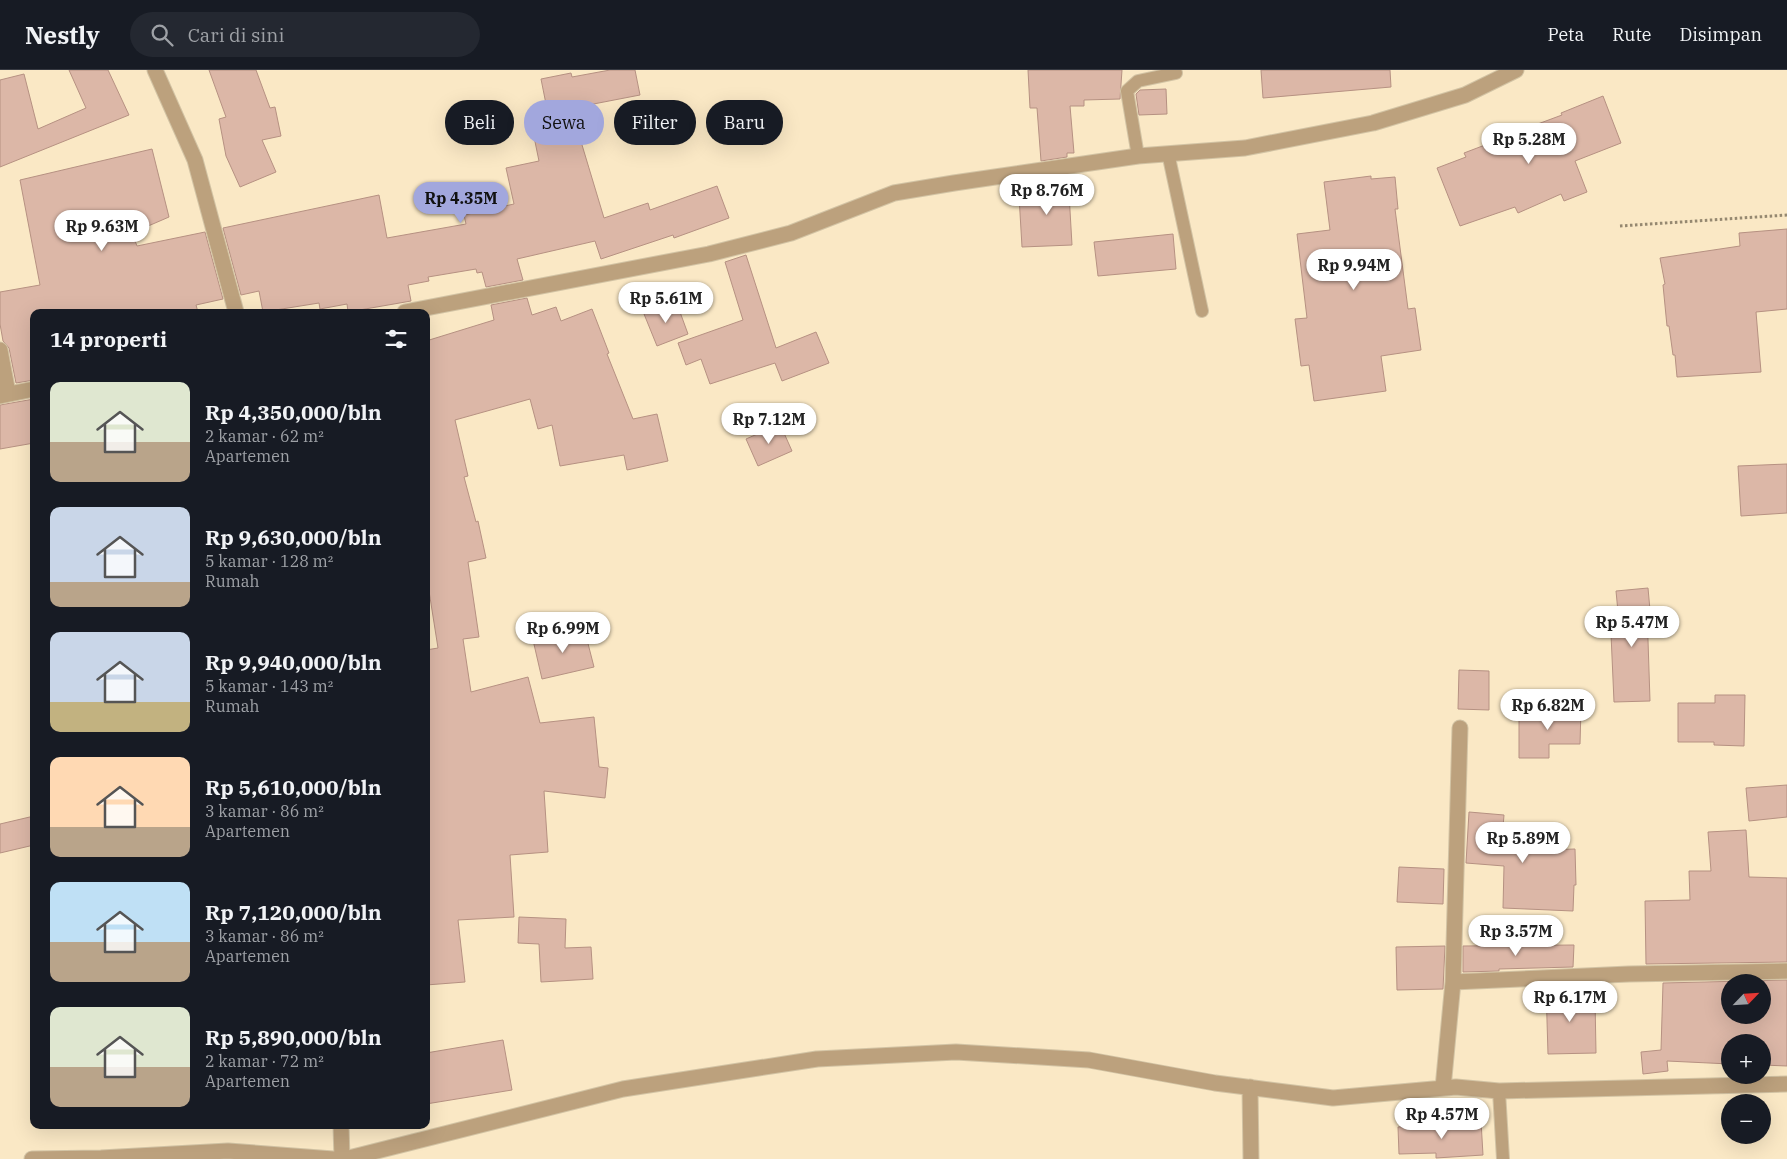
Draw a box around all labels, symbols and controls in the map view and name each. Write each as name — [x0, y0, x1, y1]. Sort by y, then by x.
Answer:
search box — [130, 12, 480, 57]
text: Nestly — [25, 19, 100, 51]
icon: search — [148, 21, 176, 49]
text: Cari di sini — [188, 23, 284, 47]
text: Peta — [1548, 23, 1584, 46]
text: Rute — [1612, 23, 1651, 46]
text: Disimpan — [1679, 23, 1762, 46]
chip: Beli — [445, 100, 514, 145]
chip: Sewa — [524, 100, 604, 145]
chip: Filter — [614, 100, 696, 145]
chip: Baru — [706, 100, 783, 145]
pin: Rp 5.28M — [1477, 122, 1581, 165]
text: Rp 5.28M — [1492, 129, 1566, 149]
pin: Rp 8.76M — [995, 174, 1099, 216]
text: Rp 8.76M — [1010, 180, 1084, 200]
pin: Rp 4.35M — [409, 182, 513, 224]
text: Rp 4.35M — [424, 188, 498, 208]
pin: Rp 9.63M — [50, 210, 154, 252]
text: Rp 9.63M — [65, 216, 139, 236]
pin: Rp 9.94M — [1302, 248, 1406, 291]
text: Rp 9.94M — [1317, 255, 1391, 275]
pin: Rp 5.61M — [614, 282, 718, 324]
text: Rp 5.61M — [629, 288, 703, 308]
text: 14 properti — [50, 325, 167, 353]
icon: filters — [382, 325, 410, 353]
text: Rp 4,350,000/bln — [205, 398, 382, 426]
icon: home — [90, 402, 150, 462]
pin: Rp 7.12M — [717, 402, 821, 445]
text: Rp 7.12M — [732, 409, 806, 429]
text: 2 kamar · 62 m² — [205, 426, 324, 446]
text: Apartemen — [205, 446, 290, 466]
text: Rp 9,630,000/bln — [205, 523, 382, 551]
icon: home — [90, 527, 150, 587]
text: 5 kamar · 128 m² — [205, 551, 333, 571]
text: Rumah — [205, 571, 260, 591]
pin: Rp 5.47M — [1580, 606, 1684, 648]
pin: Rp 6.99M — [511, 612, 615, 654]
text: Rp 5.47M — [1595, 612, 1669, 632]
text: Rp 6.99M — [526, 618, 600, 638]
text: Rp 9,940,000/bln — [205, 648, 382, 676]
icon: home — [90, 652, 150, 712]
text: 5 kamar · 143 m² — [205, 676, 333, 696]
pin: Rp 6.82M — [1496, 688, 1600, 731]
text: Rp 6.82M — [1511, 695, 1585, 715]
text: Rumah — [205, 696, 260, 716]
text: Rp 5,610,000/bln — [205, 773, 382, 801]
icon: home — [90, 777, 150, 837]
text: 3 kamar · 86 m² — [205, 801, 324, 821]
text: Apartemen — [205, 821, 290, 841]
pin: Rp 5.89M — [1471, 822, 1575, 864]
text: Rp 5.89M — [1486, 828, 1560, 848]
text: Rp 7,120,000/bln — [205, 898, 382, 926]
icon: home — [90, 902, 150, 962]
pin: Rp 3.57M — [1464, 914, 1568, 957]
text: Rp 3.57M — [1479, 921, 1553, 941]
text: 3 kamar · 86 m² — [205, 926, 324, 946]
text: Apartemen — [205, 946, 290, 966]
north arrow — [1721, 974, 1771, 1024]
map controls — [1721, 974, 1771, 1144]
pin: Rp 6.17M — [1518, 980, 1622, 1023]
text: Rp 6.17M — [1533, 987, 1607, 1007]
text: Rp 5,890,000/bln — [205, 1023, 382, 1051]
icon: home — [90, 1027, 150, 1087]
button: + — [1721, 1034, 1771, 1084]
text: 2 kamar · 72 m² — [205, 1051, 324, 1071]
text: Apartemen — [205, 1071, 290, 1091]
button: − — [1721, 1094, 1771, 1144]
pin: Rp 4.57M — [1390, 1098, 1494, 1140]
text: Rp 4.57M — [1405, 1104, 1479, 1124]

